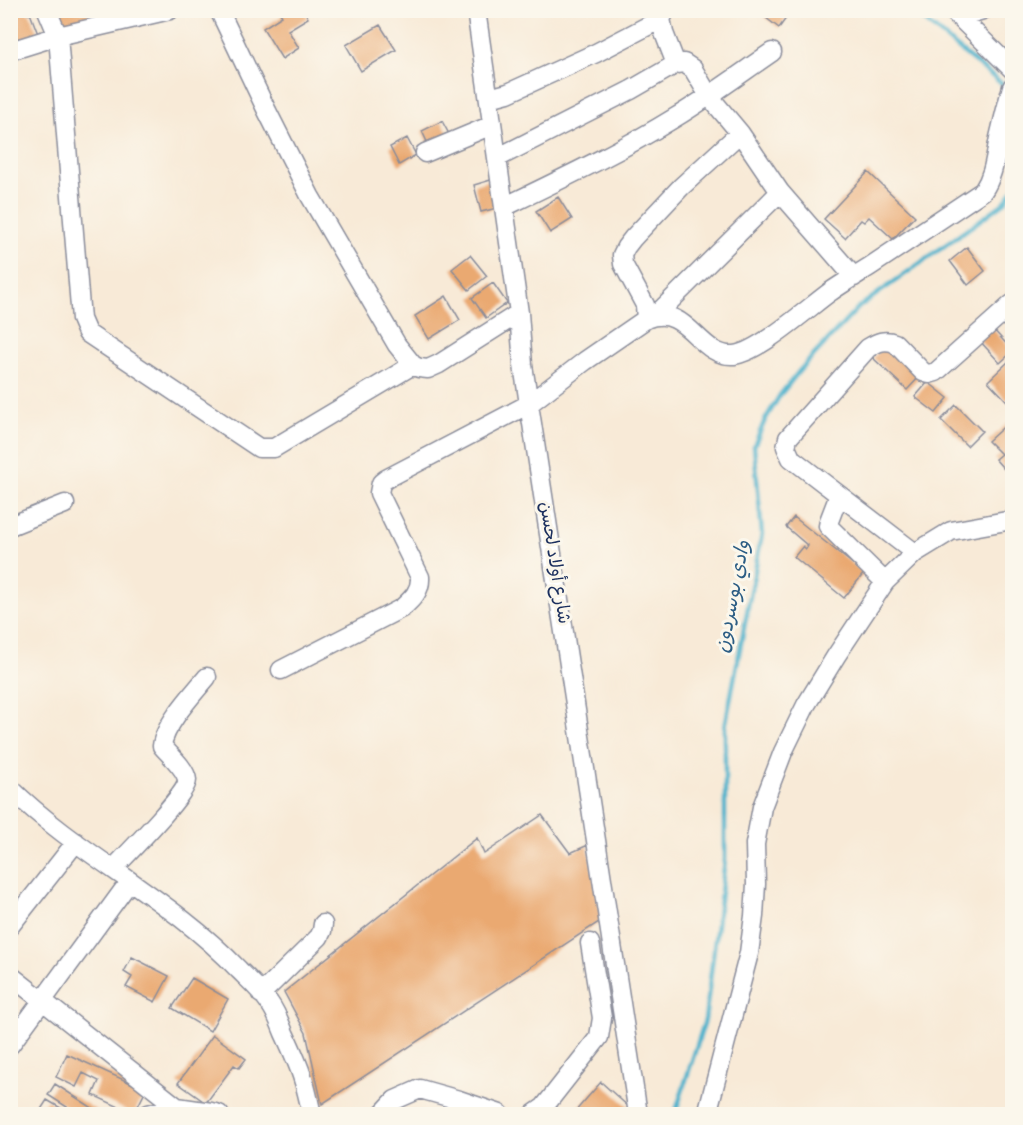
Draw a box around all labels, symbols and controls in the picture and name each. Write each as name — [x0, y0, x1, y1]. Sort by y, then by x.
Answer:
street label: شارع أولاد لحسن — [533, 500, 575, 626]
water label: وادي بوسردون — [712, 538, 757, 655]

